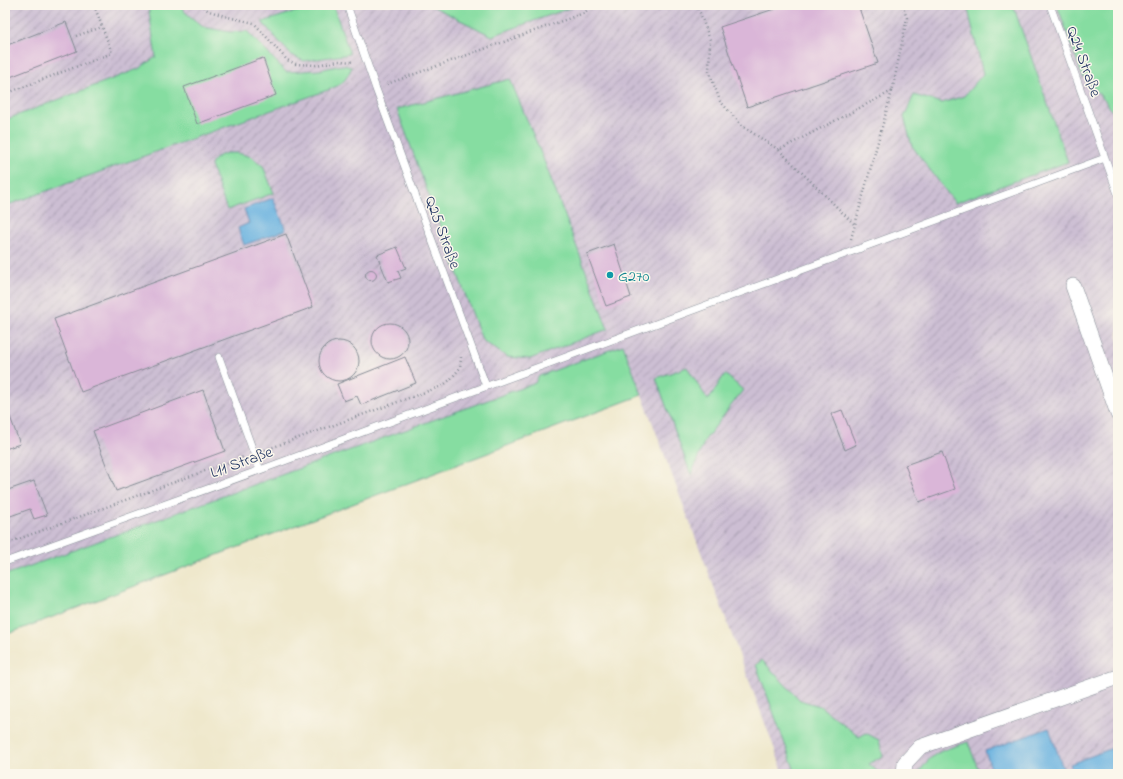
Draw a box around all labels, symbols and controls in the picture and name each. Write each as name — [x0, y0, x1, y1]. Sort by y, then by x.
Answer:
street label: Q24 Straße — [1059, 23, 1107, 101]
street label: Q25 Straße — [418, 193, 467, 273]
place label: G270 — [618, 265, 650, 289]
marker: G270 — [605, 270, 615, 280]
street label: L11 Straße — [207, 440, 277, 485]

